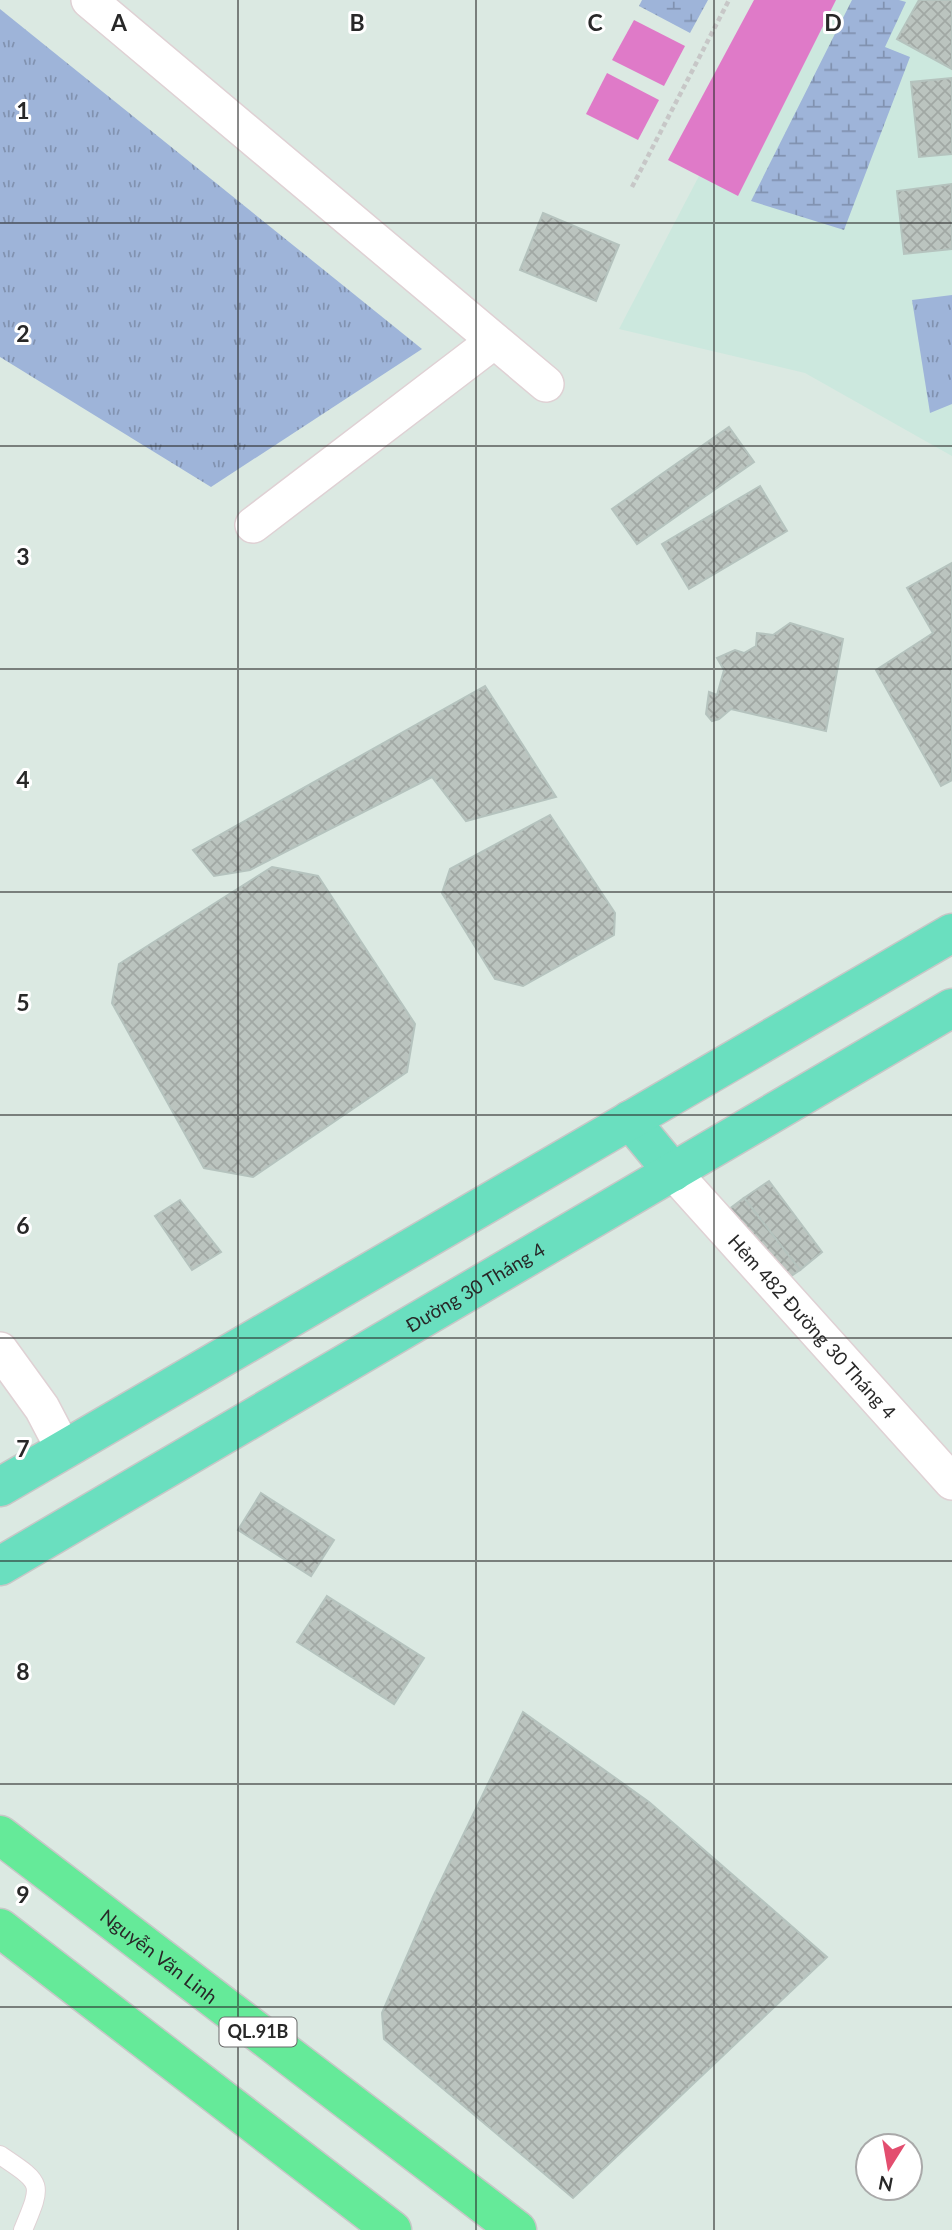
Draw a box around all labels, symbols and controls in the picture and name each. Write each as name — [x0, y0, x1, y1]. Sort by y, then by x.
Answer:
text: A — [110, 8, 128, 36]
text: B — [349, 8, 365, 36]
text: C — [587, 8, 603, 36]
text: D — [824, 8, 842, 36]
text: 1 — [16, 96, 30, 124]
text: 2 — [16, 319, 30, 347]
text: 3 — [16, 542, 30, 570]
text: 4 — [16, 765, 30, 793]
text: 5 — [16, 988, 30, 1016]
text: 6 — [16, 1211, 30, 1239]
street label: Hẻm 482 Đường 30 Tháng 4 — [724, 1229, 901, 1423]
street label: Đường 30 Tháng 4 — [401, 1237, 549, 1337]
text: 7 — [16, 1434, 30, 1462]
text: 8 — [16, 1657, 30, 1685]
text: 9 — [16, 1880, 30, 1908]
street label: Nguyễn Văn Linh — [96, 1904, 222, 2008]
road number: QL.91B — [219, 2018, 296, 2046]
north arrow — [854, 2132, 924, 2202]
text: N — [876, 2171, 895, 2197]

